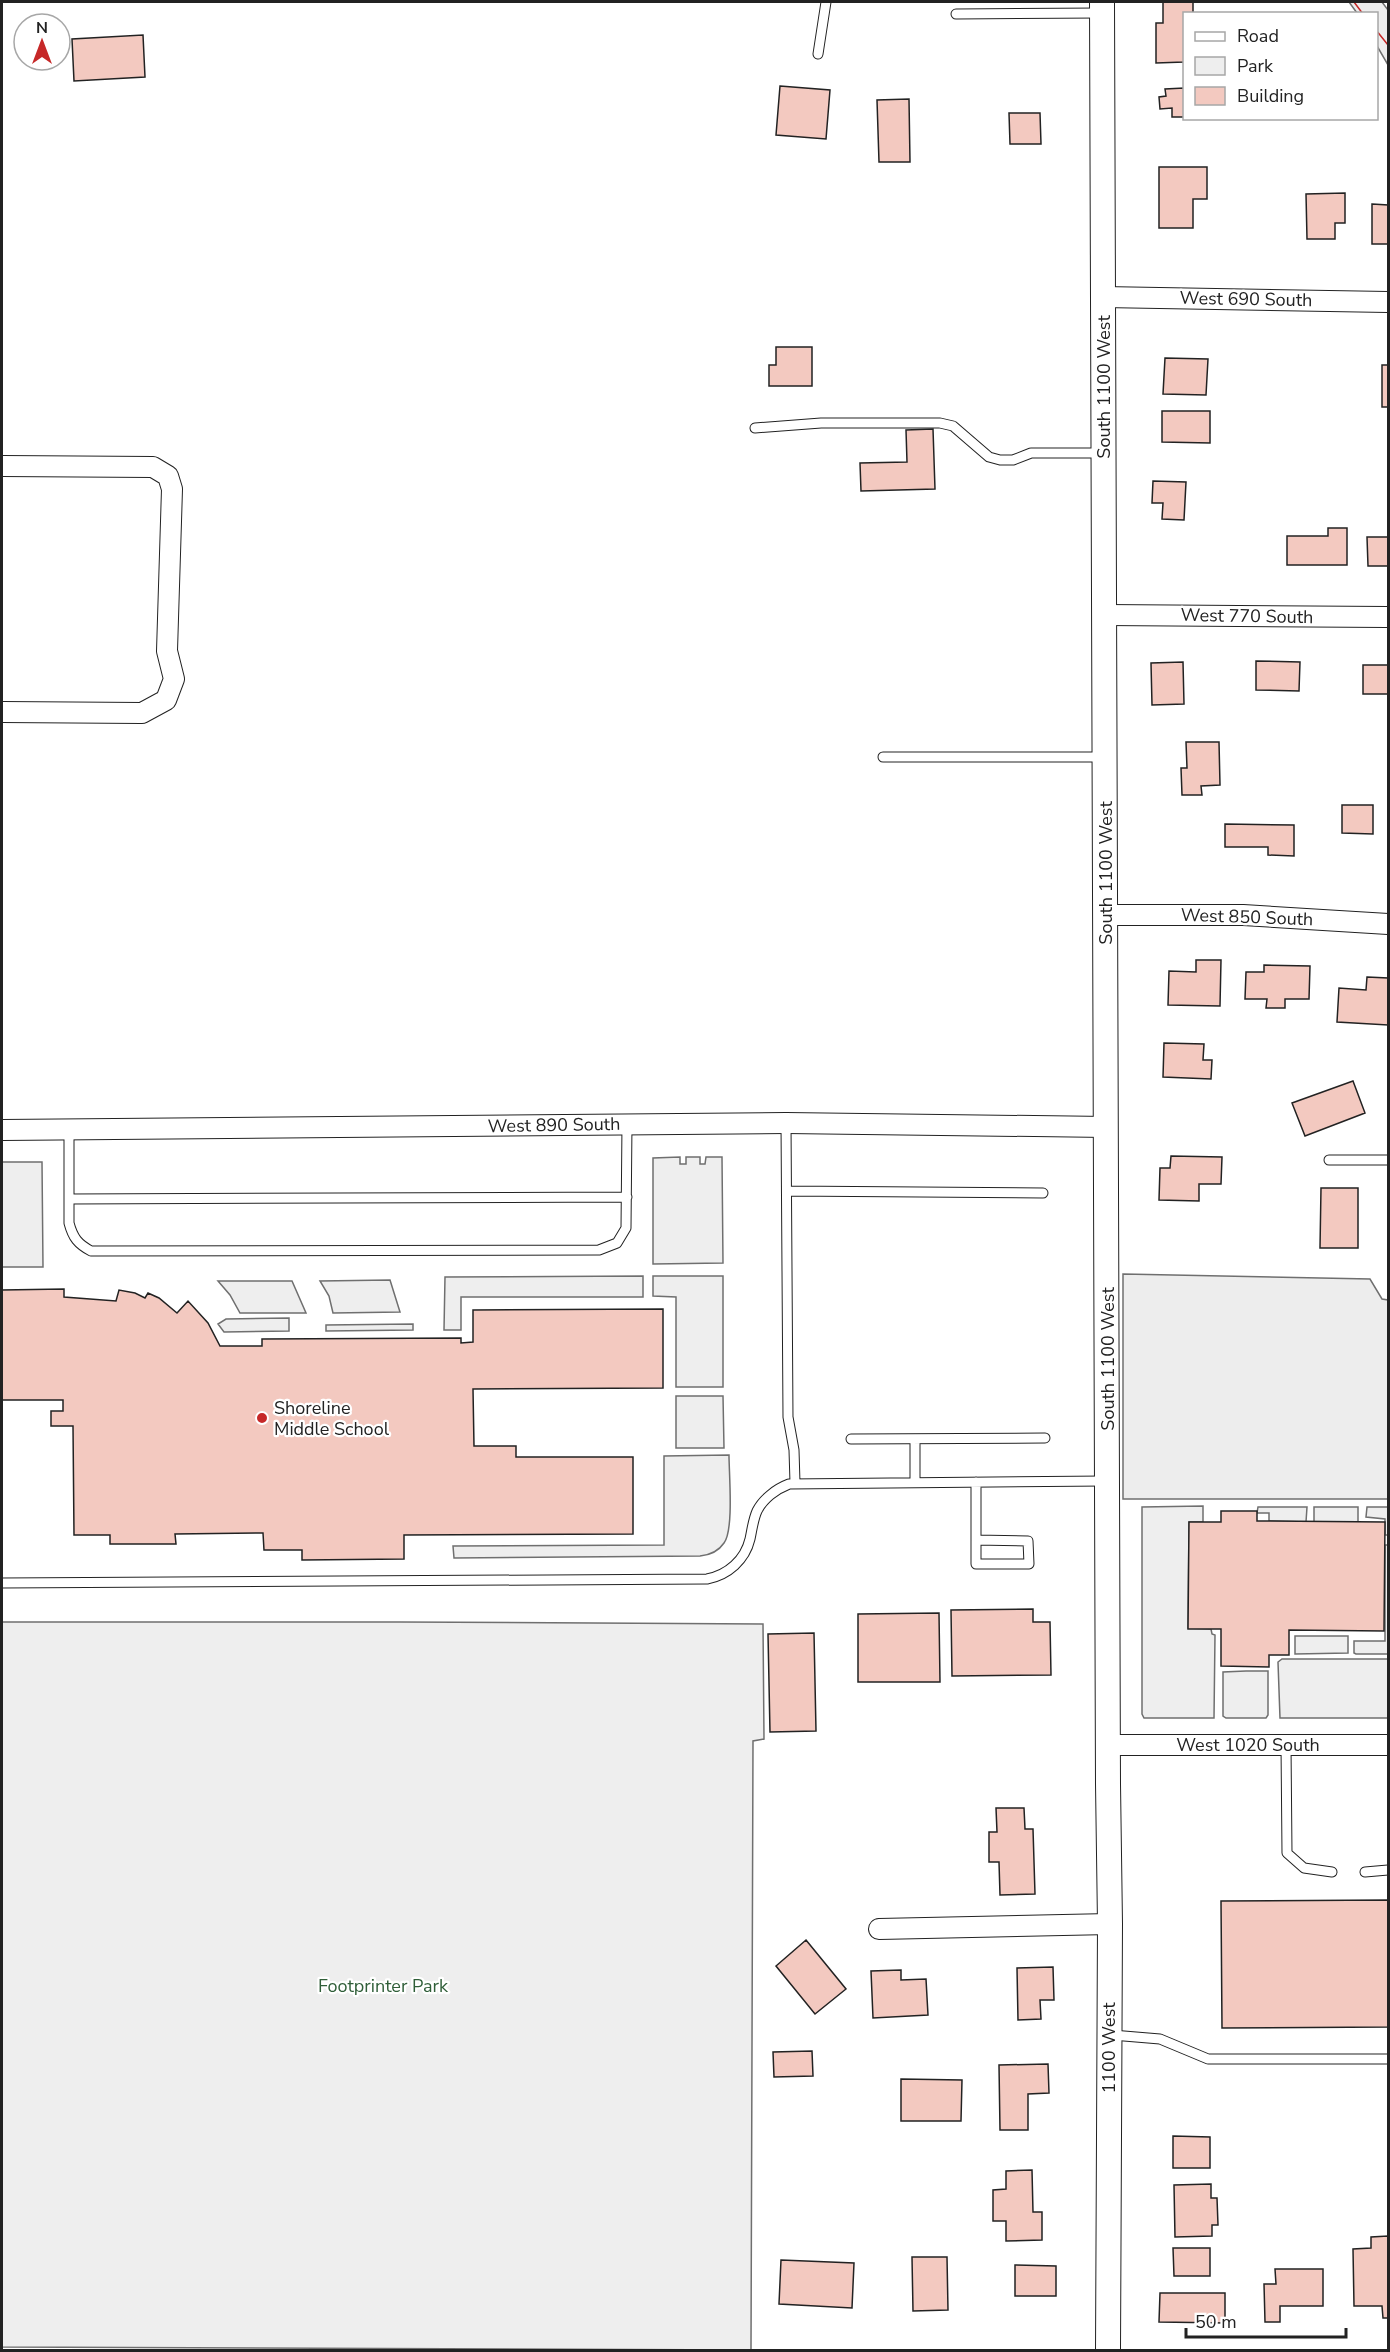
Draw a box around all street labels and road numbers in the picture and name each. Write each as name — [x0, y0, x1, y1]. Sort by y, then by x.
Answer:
street label: West 690 South — [1180, 286, 1312, 312]
street label: South 1100 West — [1092, 315, 1116, 459]
street label: West 770 South — [1181, 603, 1313, 629]
street label: South 1100 West — [1094, 801, 1118, 945]
street label: West 850 South — [1180, 903, 1314, 931]
street label: West 890 South — [488, 1112, 620, 1138]
street label: South 1100 West — [1096, 1287, 1120, 1431]
street label: West 1020 South — [1176, 1733, 1320, 1757]
street label: 1100 West — [1097, 2002, 1121, 2094]

